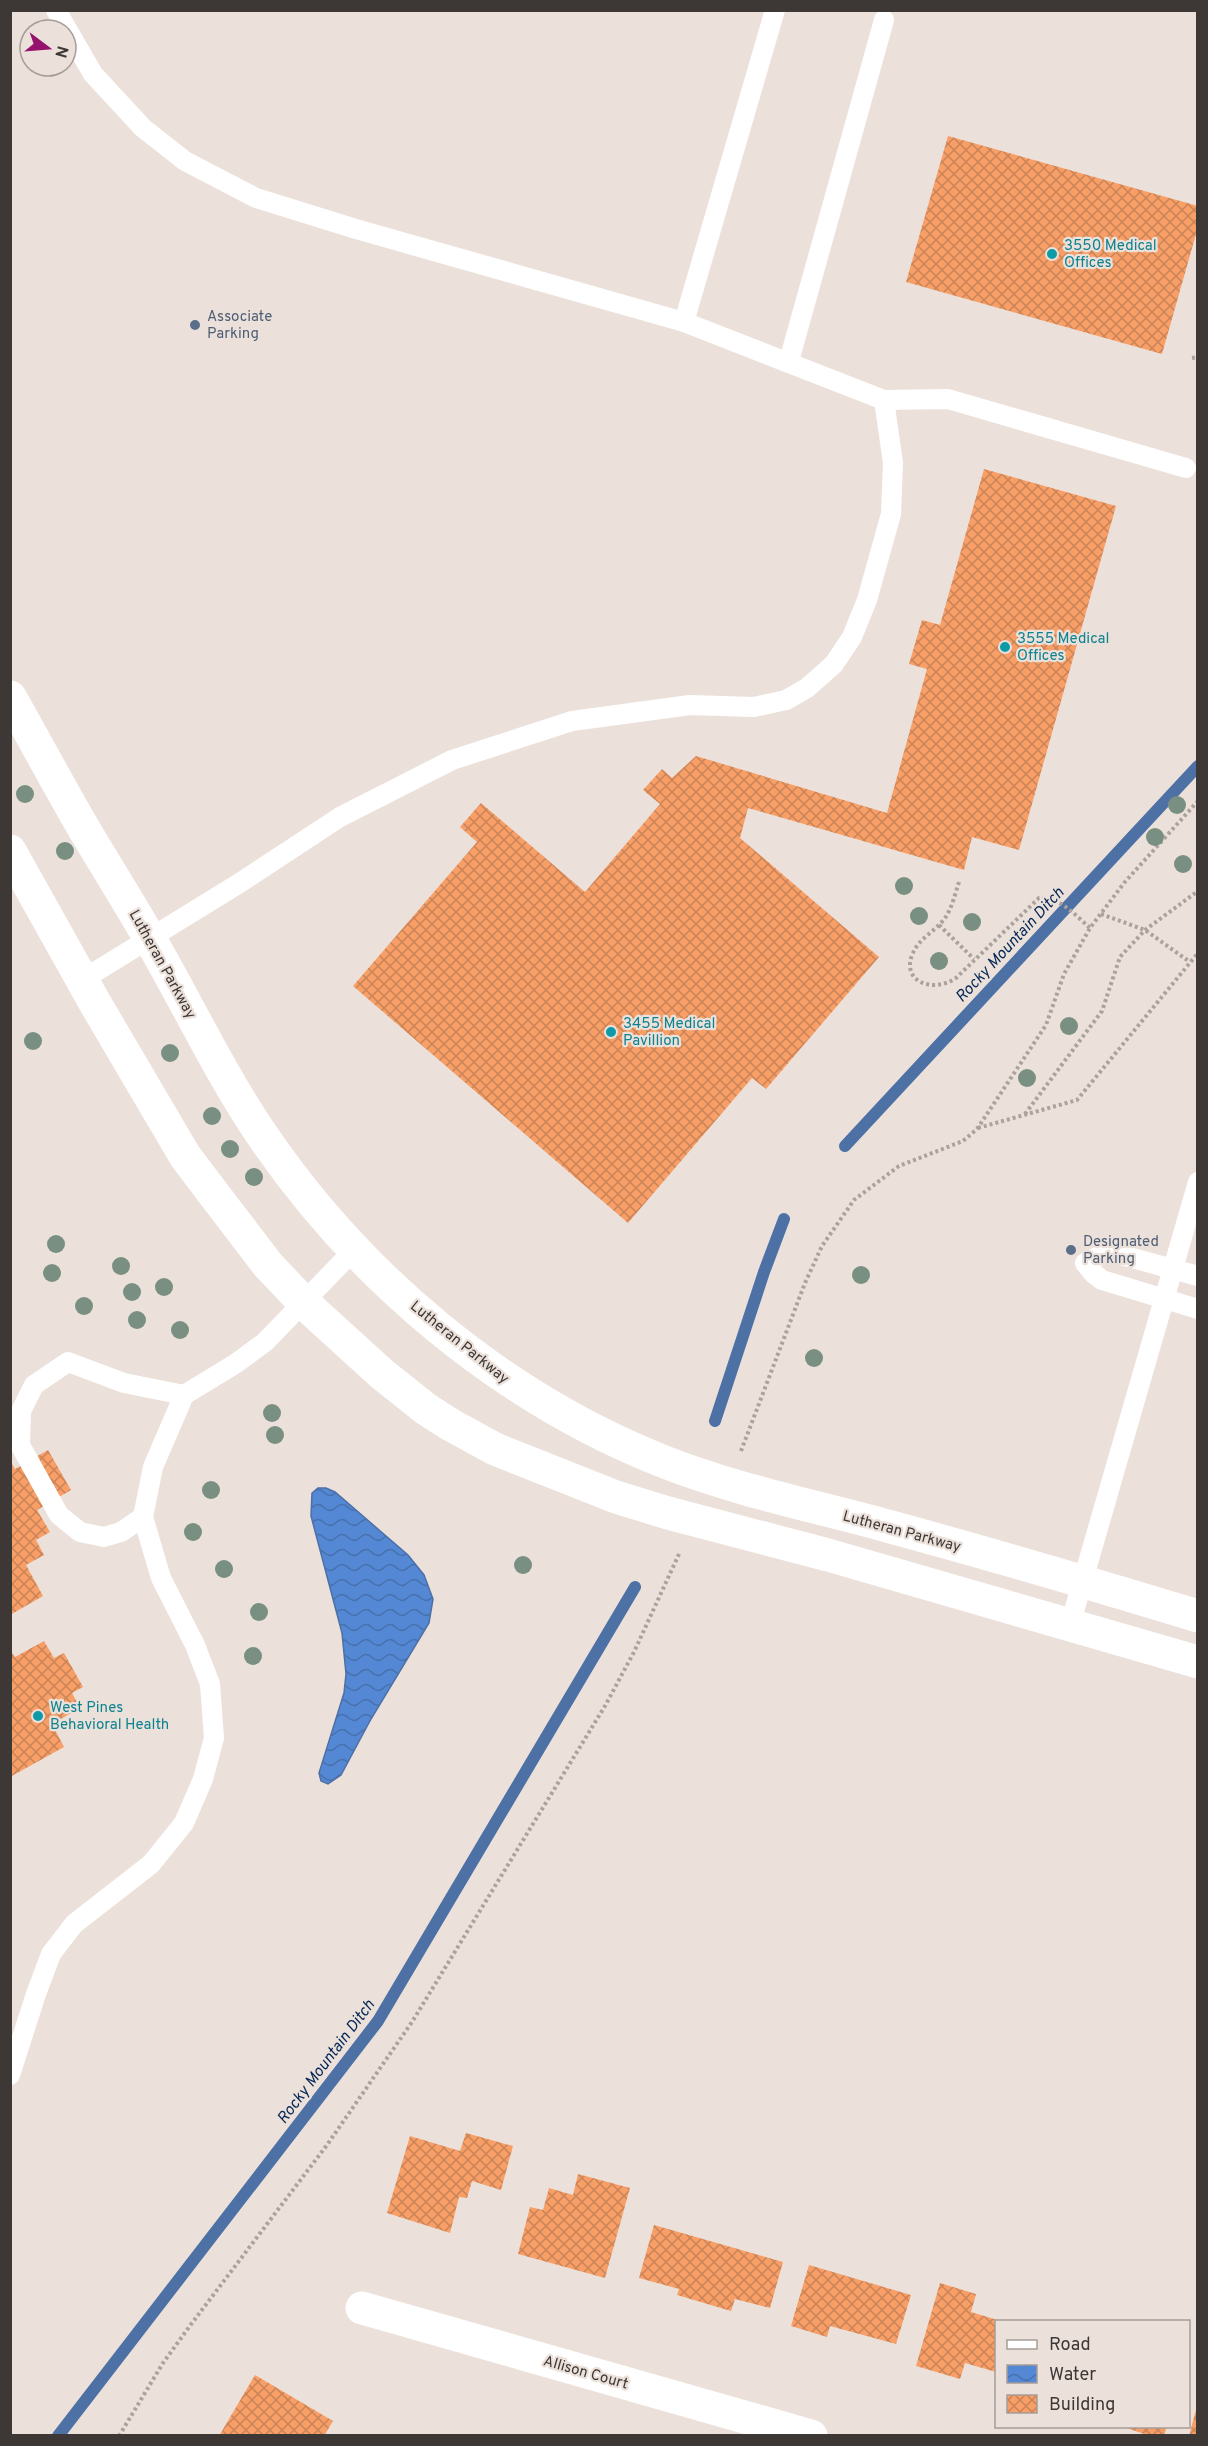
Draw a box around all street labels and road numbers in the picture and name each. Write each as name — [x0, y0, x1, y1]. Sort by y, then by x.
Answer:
street label: Lutheran Parkway — [124, 907, 200, 1023]
street label: Lutheran Parkway — [406, 1297, 512, 1389]
street label: Lutheran Parkway — [840, 1508, 963, 1557]
street label: Allison Court — [541, 2352, 630, 2395]

